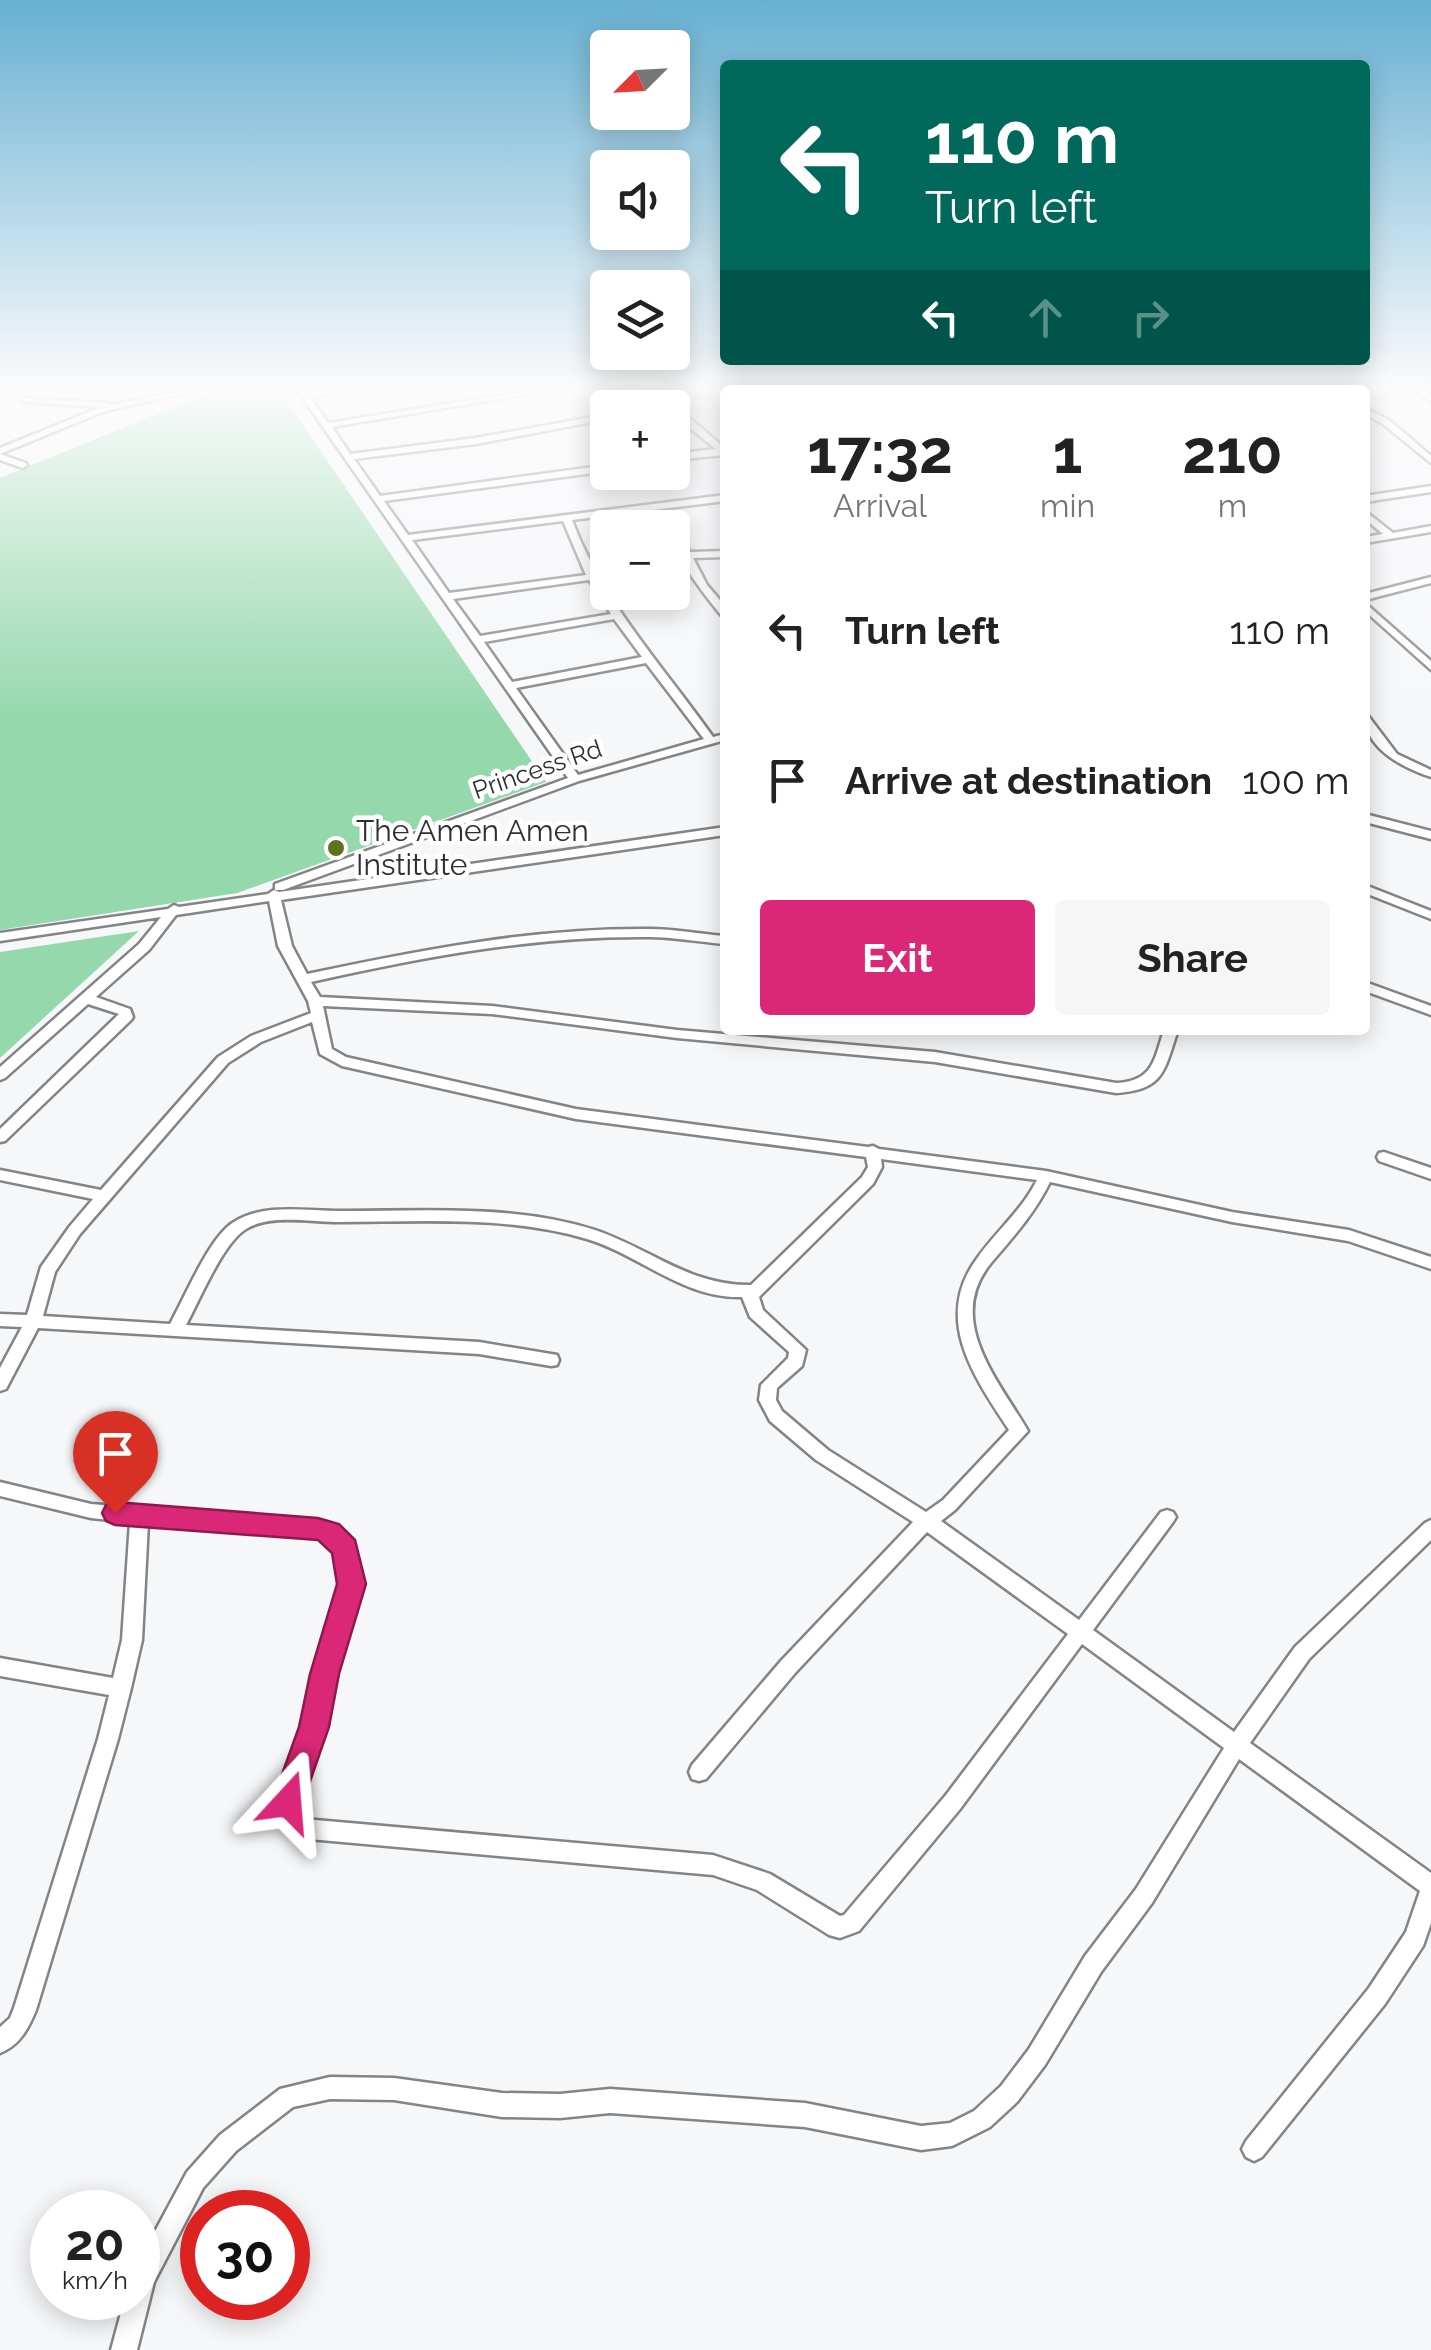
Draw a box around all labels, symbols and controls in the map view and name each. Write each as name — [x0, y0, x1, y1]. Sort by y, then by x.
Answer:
north arrow — [590, 30, 690, 130]
map controls — [590, 30, 690, 610]
text: 110 m — [925, 97, 1119, 179]
icon: left — [760, 100, 890, 230]
button: sound — [590, 150, 690, 250]
text: Turn left — [925, 181, 1097, 234]
button: layers — [590, 270, 690, 370]
icon: left — [913, 290, 968, 345]
icon: ahead — [1018, 290, 1073, 345]
icon: right — [1123, 290, 1178, 345]
button: + — [590, 390, 690, 490]
text: 17:32 — [807, 417, 953, 487]
text: 1 — [1053, 417, 1082, 487]
text: 210 — [1182, 417, 1283, 487]
text: Arrival — [833, 487, 927, 524]
text: min — [1040, 487, 1095, 524]
text: m — [1218, 487, 1247, 524]
button: − — [590, 510, 690, 610]
icon: left — [760, 603, 815, 658]
text: Turn left — [845, 608, 1000, 653]
text: 110 m — [1230, 608, 1330, 653]
street label: Princess Rd — [468, 733, 606, 805]
icon: arrive — [760, 753, 815, 808]
text: Arrive at destination — [845, 758, 1212, 803]
text: 100 m — [1242, 758, 1350, 803]
place label: The Amen Amen Institute — [356, 813, 589, 882]
marker: The Amen Amen Institute — [325, 837, 347, 859]
button: Exit — [760, 900, 1035, 1015]
button: Share — [1055, 900, 1330, 1015]
pin — [73, 1411, 158, 1514]
icon: arrive — [88, 1426, 143, 1481]
position arrow — [236, 1750, 340, 1854]
speed limit sign: 30 — [180, 2190, 310, 2320]
text: 20 — [66, 2213, 124, 2272]
text: km/h — [62, 2265, 128, 2295]

